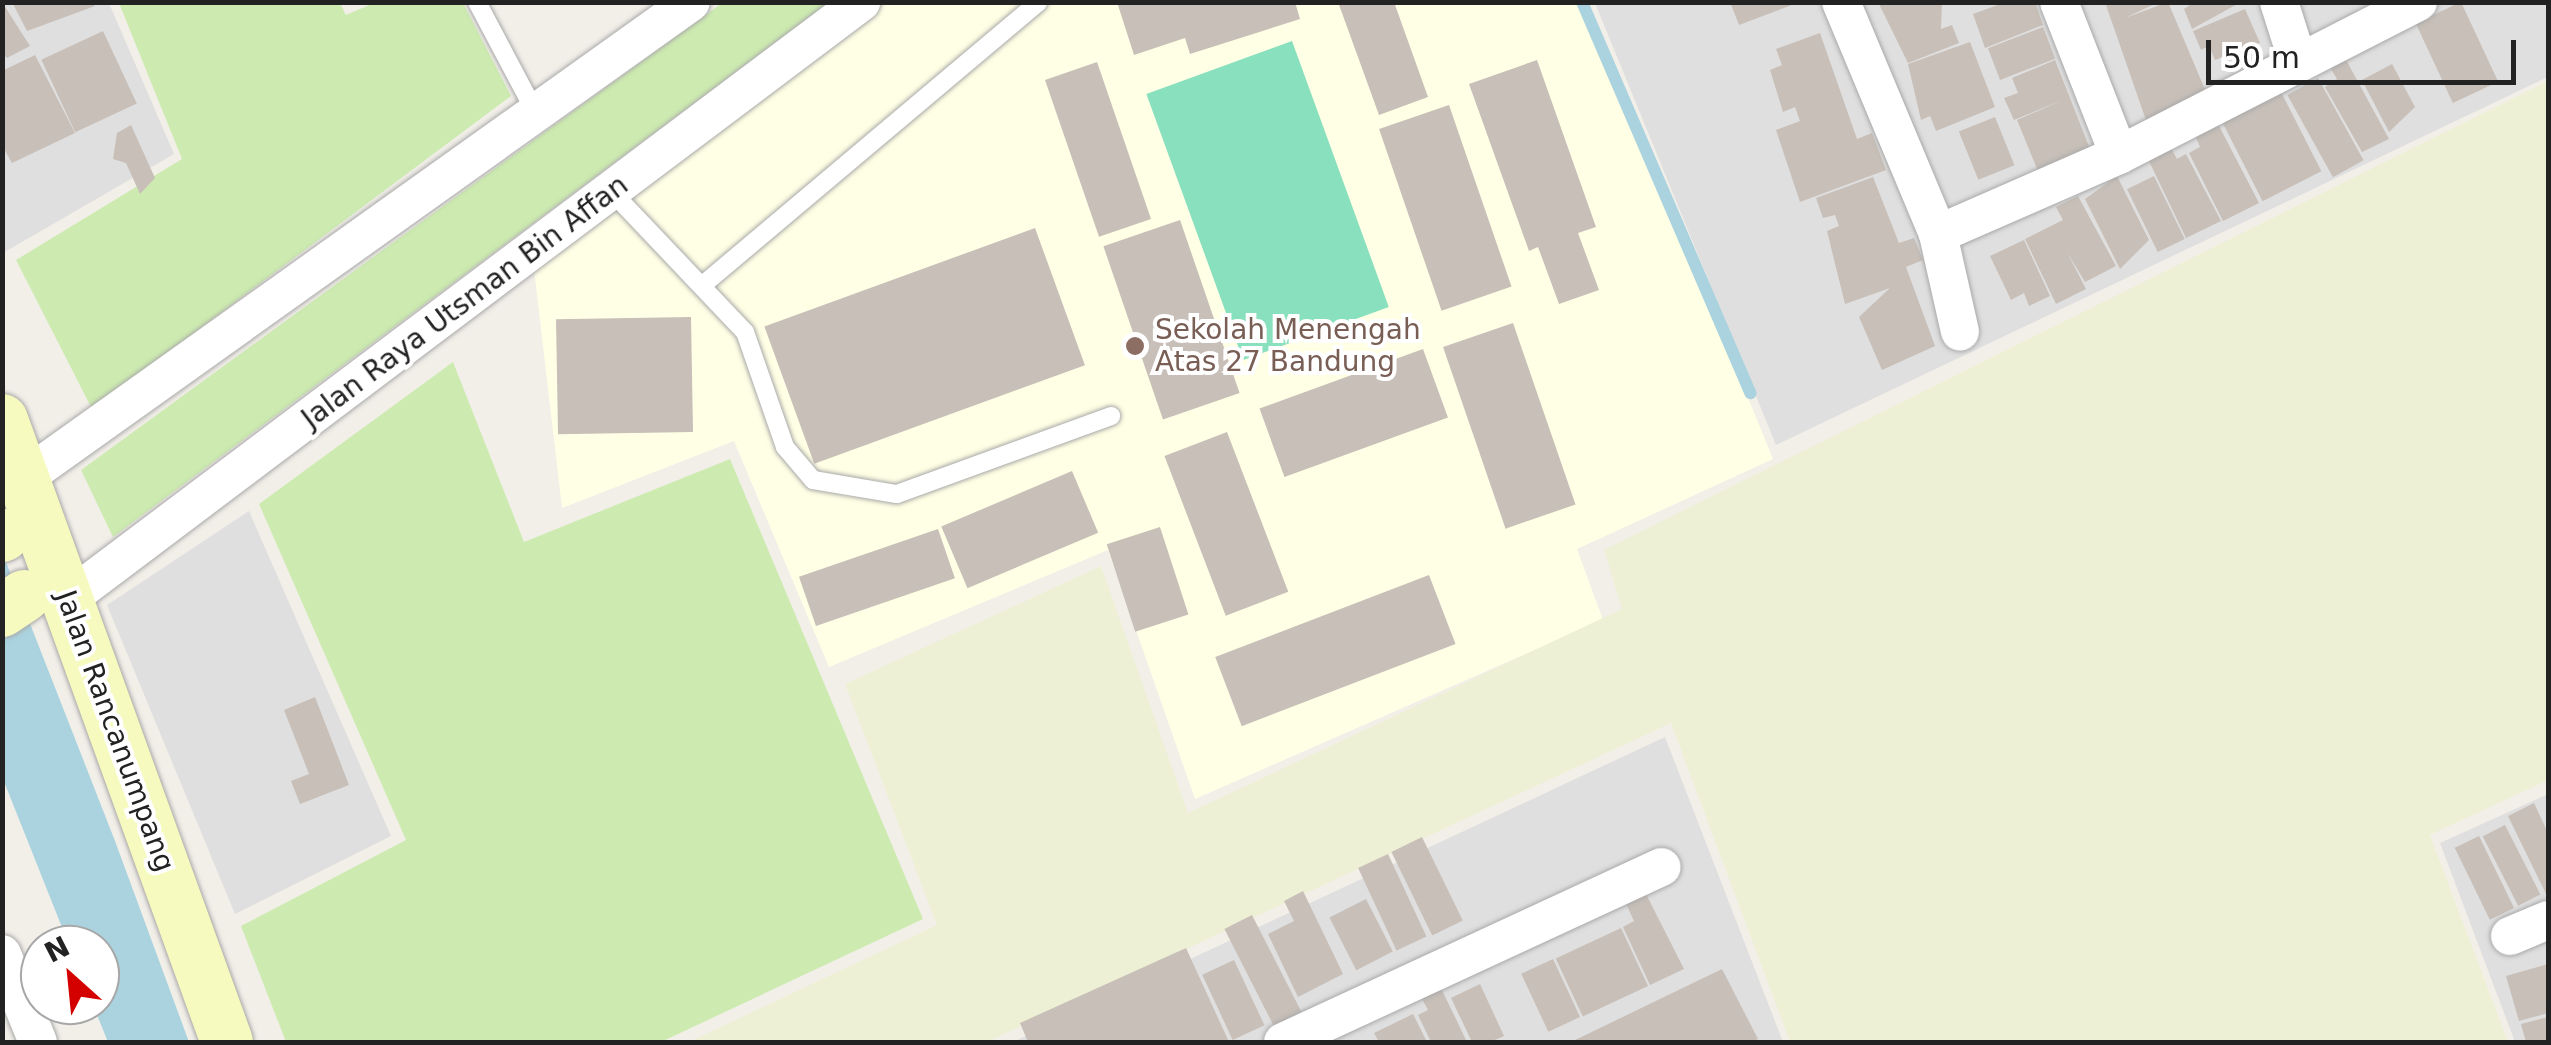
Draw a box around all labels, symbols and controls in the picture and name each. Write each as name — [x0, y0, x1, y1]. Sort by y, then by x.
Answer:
scale bar — [2211, 20, 2521, 82]
text: 50 m — [2223, 40, 2300, 75]
street label: Jalan Raya Utsman Bin Affan — [295, 168, 635, 436]
place label: Sekolah Menengah Atas 27 Bandung — [1155, 313, 1421, 379]
marker: Sekolah Menengah Atas 27 Bandung — [1124, 335, 1146, 357]
street label: Jalan Rancanumpang — [49, 586, 181, 876]
north arrow — [20, 925, 120, 1025]
text: N — [39, 930, 75, 970]

